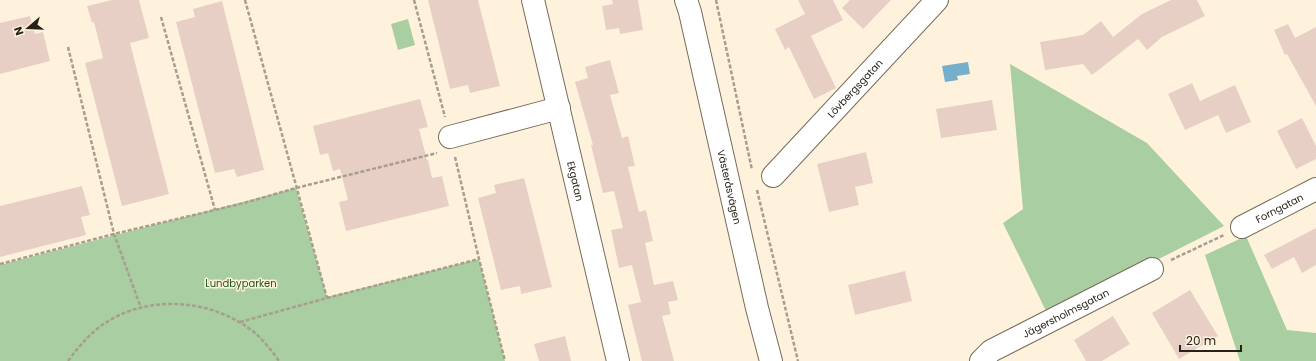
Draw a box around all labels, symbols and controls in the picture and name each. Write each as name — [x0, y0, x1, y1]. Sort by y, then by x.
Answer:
north arrow — [8, 8, 48, 48]
text: N — [10, 25, 27, 38]
street label: Lövbergsgatan — [824, 56, 886, 121]
street label: Västeråsvägen — [714, 148, 745, 226]
street label: Ekgatan — [564, 160, 588, 203]
street label: Forngatan — [1253, 189, 1306, 226]
park label: Lundbyparken — [205, 276, 277, 291]
street label: Jägersholmsgatan — [1020, 285, 1112, 341]
scale bar — [1180, 327, 1241, 353]
text: 20 m — [1186, 332, 1216, 349]

